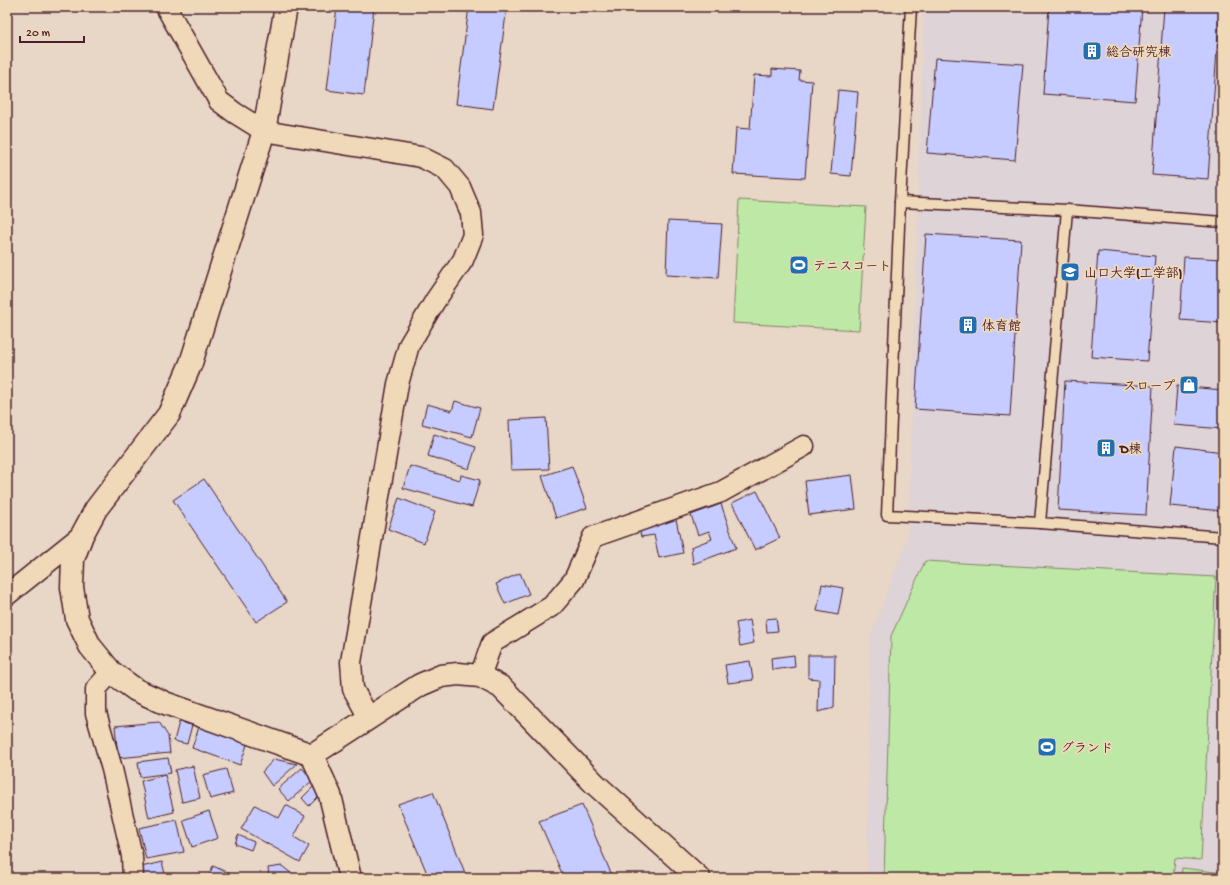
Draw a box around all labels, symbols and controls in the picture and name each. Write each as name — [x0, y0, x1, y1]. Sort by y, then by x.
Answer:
scale bar — [20, 18, 84, 44]
text: 20 m — [26, 27, 51, 41]
building icon: 総合研究棟 — [1081, 40, 1103, 62]
place label: 総合研究棟 — [1106, 45, 1171, 61]
sports icon: テニスコート — [788, 254, 810, 276]
place label: テニスコート — [813, 260, 891, 275]
school or university icon: 山口大学(工学部) — [1059, 261, 1081, 283]
place label: 山口大学(工学部) — [1084, 266, 1182, 282]
building icon: 体育館 — [957, 314, 979, 336]
place label: 体育館 — [982, 319, 1021, 335]
shop icon: スロープ — [1178, 374, 1200, 396]
place label: スロープ — [1124, 379, 1175, 395]
building icon: D棟 — [1095, 437, 1117, 459]
place label: D棟 — [1119, 442, 1141, 458]
sports icon: グランド — [1036, 736, 1058, 758]
place label: グランド — [1061, 741, 1113, 757]

